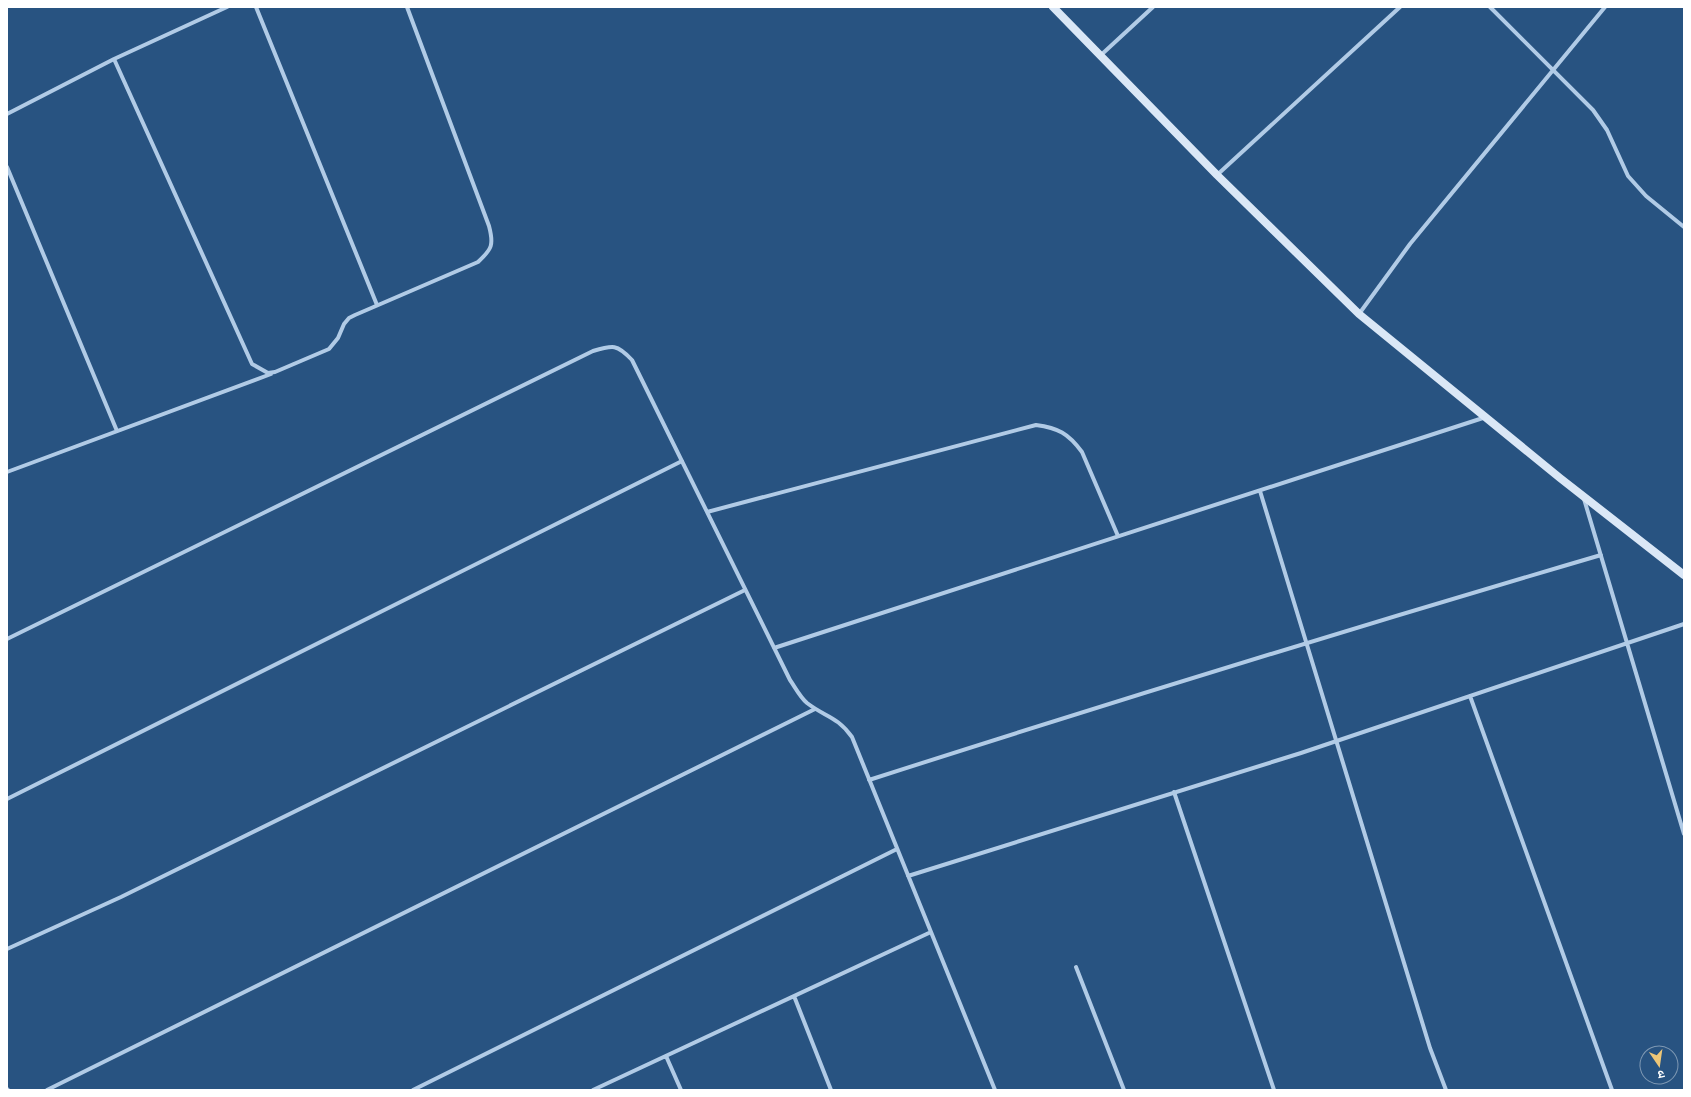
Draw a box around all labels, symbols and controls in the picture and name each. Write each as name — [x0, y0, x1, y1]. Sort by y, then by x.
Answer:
north arrow — [1639, 1045, 1679, 1085]
text: उ — [1656, 1068, 1666, 1081]

